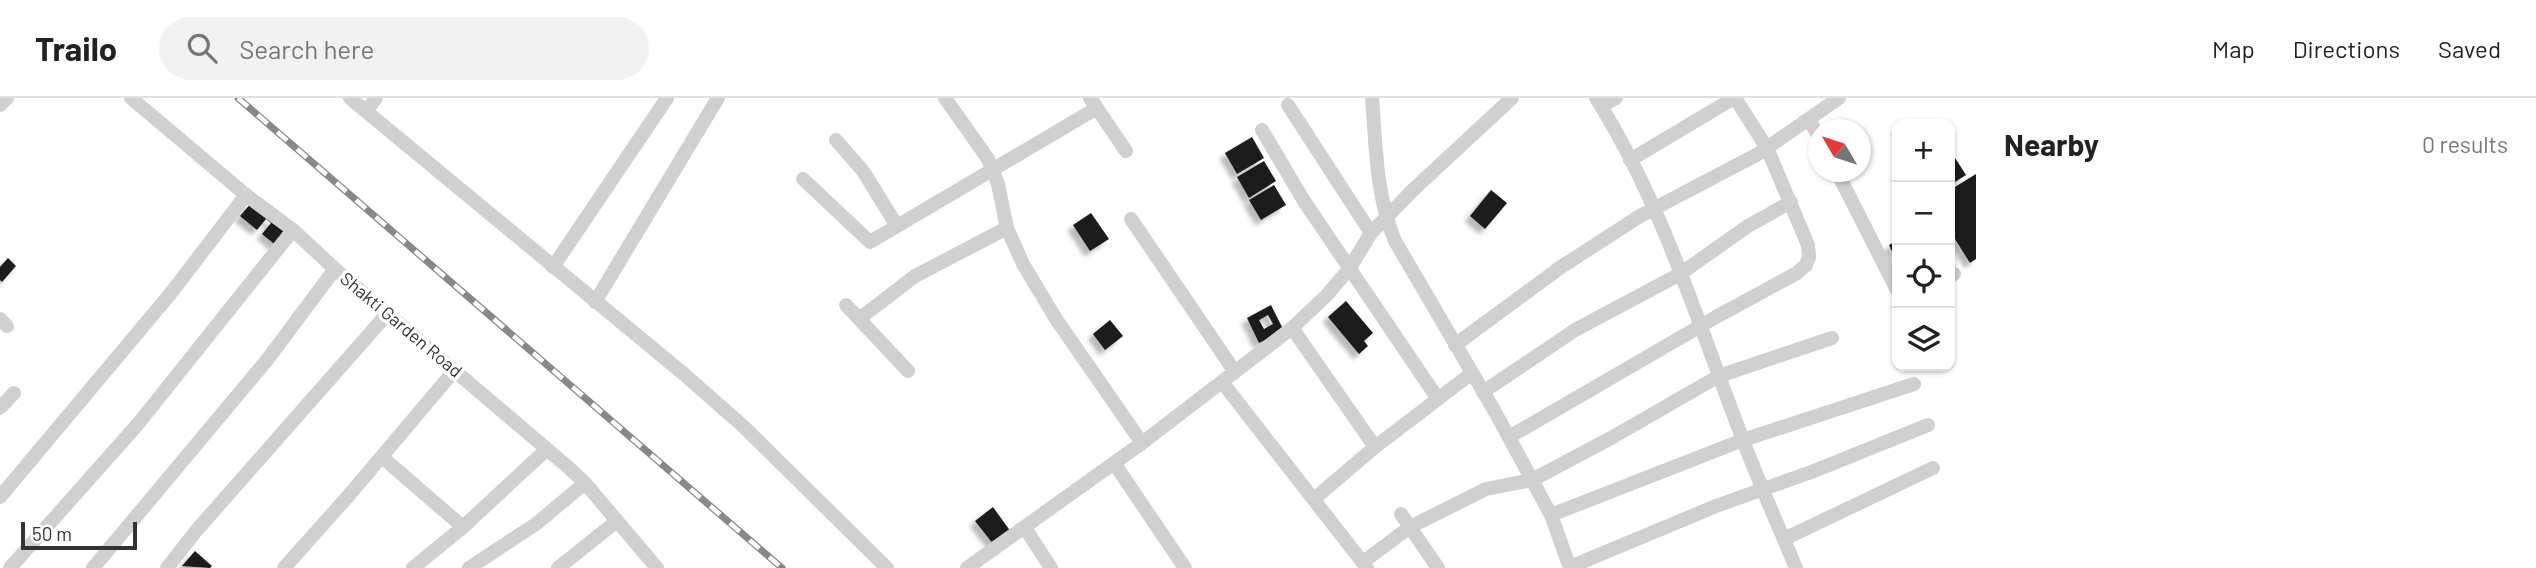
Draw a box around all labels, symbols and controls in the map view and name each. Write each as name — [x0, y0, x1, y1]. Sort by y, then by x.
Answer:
search box — [159, 17, 649, 80]
text: Trailo — [35, 28, 117, 68]
icon: search — [183, 29, 221, 67]
text: Search here — [239, 33, 374, 64]
text: Map — [2212, 34, 2255, 63]
text: Directions — [2293, 34, 2400, 63]
text: Saved — [2438, 34, 2501, 63]
north arrow — [1808, 119, 1871, 182]
map controls — [1892, 119, 1955, 371]
button: + — [1892, 119, 1955, 182]
text: Nearby — [2004, 126, 2099, 162]
text: 0 results — [2422, 130, 2508, 158]
button: − — [1892, 182, 1955, 245]
button: locate — [1892, 245, 1955, 308]
street label: Shakti Garden Road — [336, 267, 467, 382]
button: layers — [1892, 308, 1955, 371]
scale bar — [21, 519, 136, 551]
text: 50 m — [32, 522, 72, 545]

